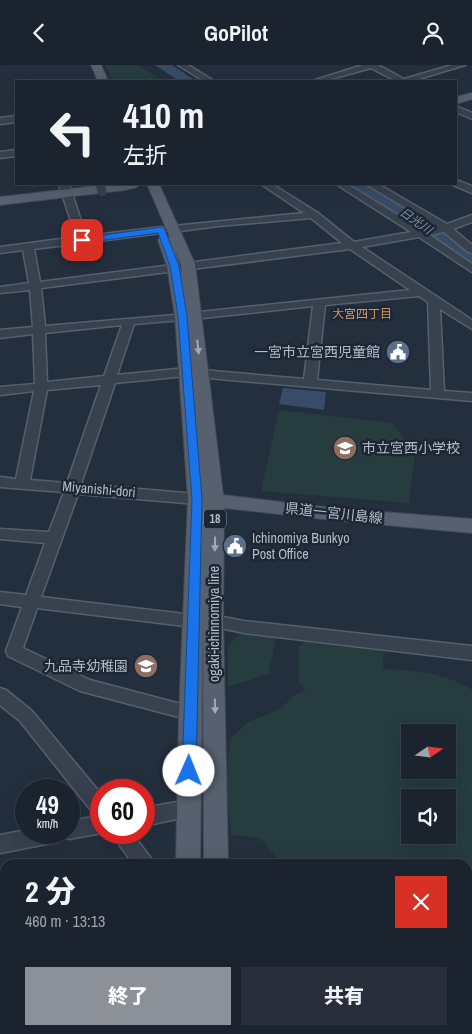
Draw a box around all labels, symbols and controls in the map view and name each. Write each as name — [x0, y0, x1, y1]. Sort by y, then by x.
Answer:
text: GoPilot — [204, 18, 268, 48]
icon: back — [25, 19, 53, 47]
icon: person — [419, 19, 447, 47]
text: 410 m — [123, 92, 204, 139]
icon: left — [40, 100, 105, 165]
text: 左折 — [123, 140, 167, 170]
water label: 日光川 — [397, 204, 437, 239]
pin — [61, 219, 103, 261]
icon: arrive — [68, 226, 96, 254]
district label: 大宮四丁目 — [332, 306, 392, 322]
public building icon: 一宮市立宮西児童館 — [385, 339, 411, 365]
one-way arrow — [194, 340, 202, 356]
place label: 一宮市立宮西児童館 — [254, 343, 380, 361]
school or university icon: 市立宮西小学校 — [332, 435, 358, 461]
place label: 市立宮西小学校 — [362, 439, 460, 457]
street label: Miyanishi-dori — [62, 477, 136, 501]
street label: 県道一宮川島線 — [284, 499, 384, 527]
road number: 18 — [204, 509, 226, 529]
place label: Ichinomiya Bunkyo Post Office — [252, 529, 350, 563]
public building icon: Ichinomiya Bunkyo Post Office — [222, 533, 248, 559]
one-way arrow — [210, 536, 218, 552]
street label: ogaki-ichinnomiya line — [205, 566, 223, 682]
school or university icon: 九品寺幼稚園 — [133, 653, 159, 679]
place label: 九品寺幼稚園 — [44, 657, 128, 675]
one-way arrow — [211, 698, 219, 714]
north arrow — [401, 724, 456, 779]
map controls — [401, 724, 456, 844]
position arrow — [162, 744, 214, 796]
speed limit sign: 60 — [90, 779, 155, 844]
text: 49 — [36, 788, 59, 822]
button: sound — [401, 789, 456, 844]
text: km/h — [37, 816, 58, 832]
text: 2 分 — [25, 871, 76, 911]
button: close — [395, 876, 447, 928]
text: 460 m · 13:13 — [25, 910, 105, 932]
button: 終了 — [25, 967, 231, 1025]
button: 共有 — [241, 967, 447, 1025]

